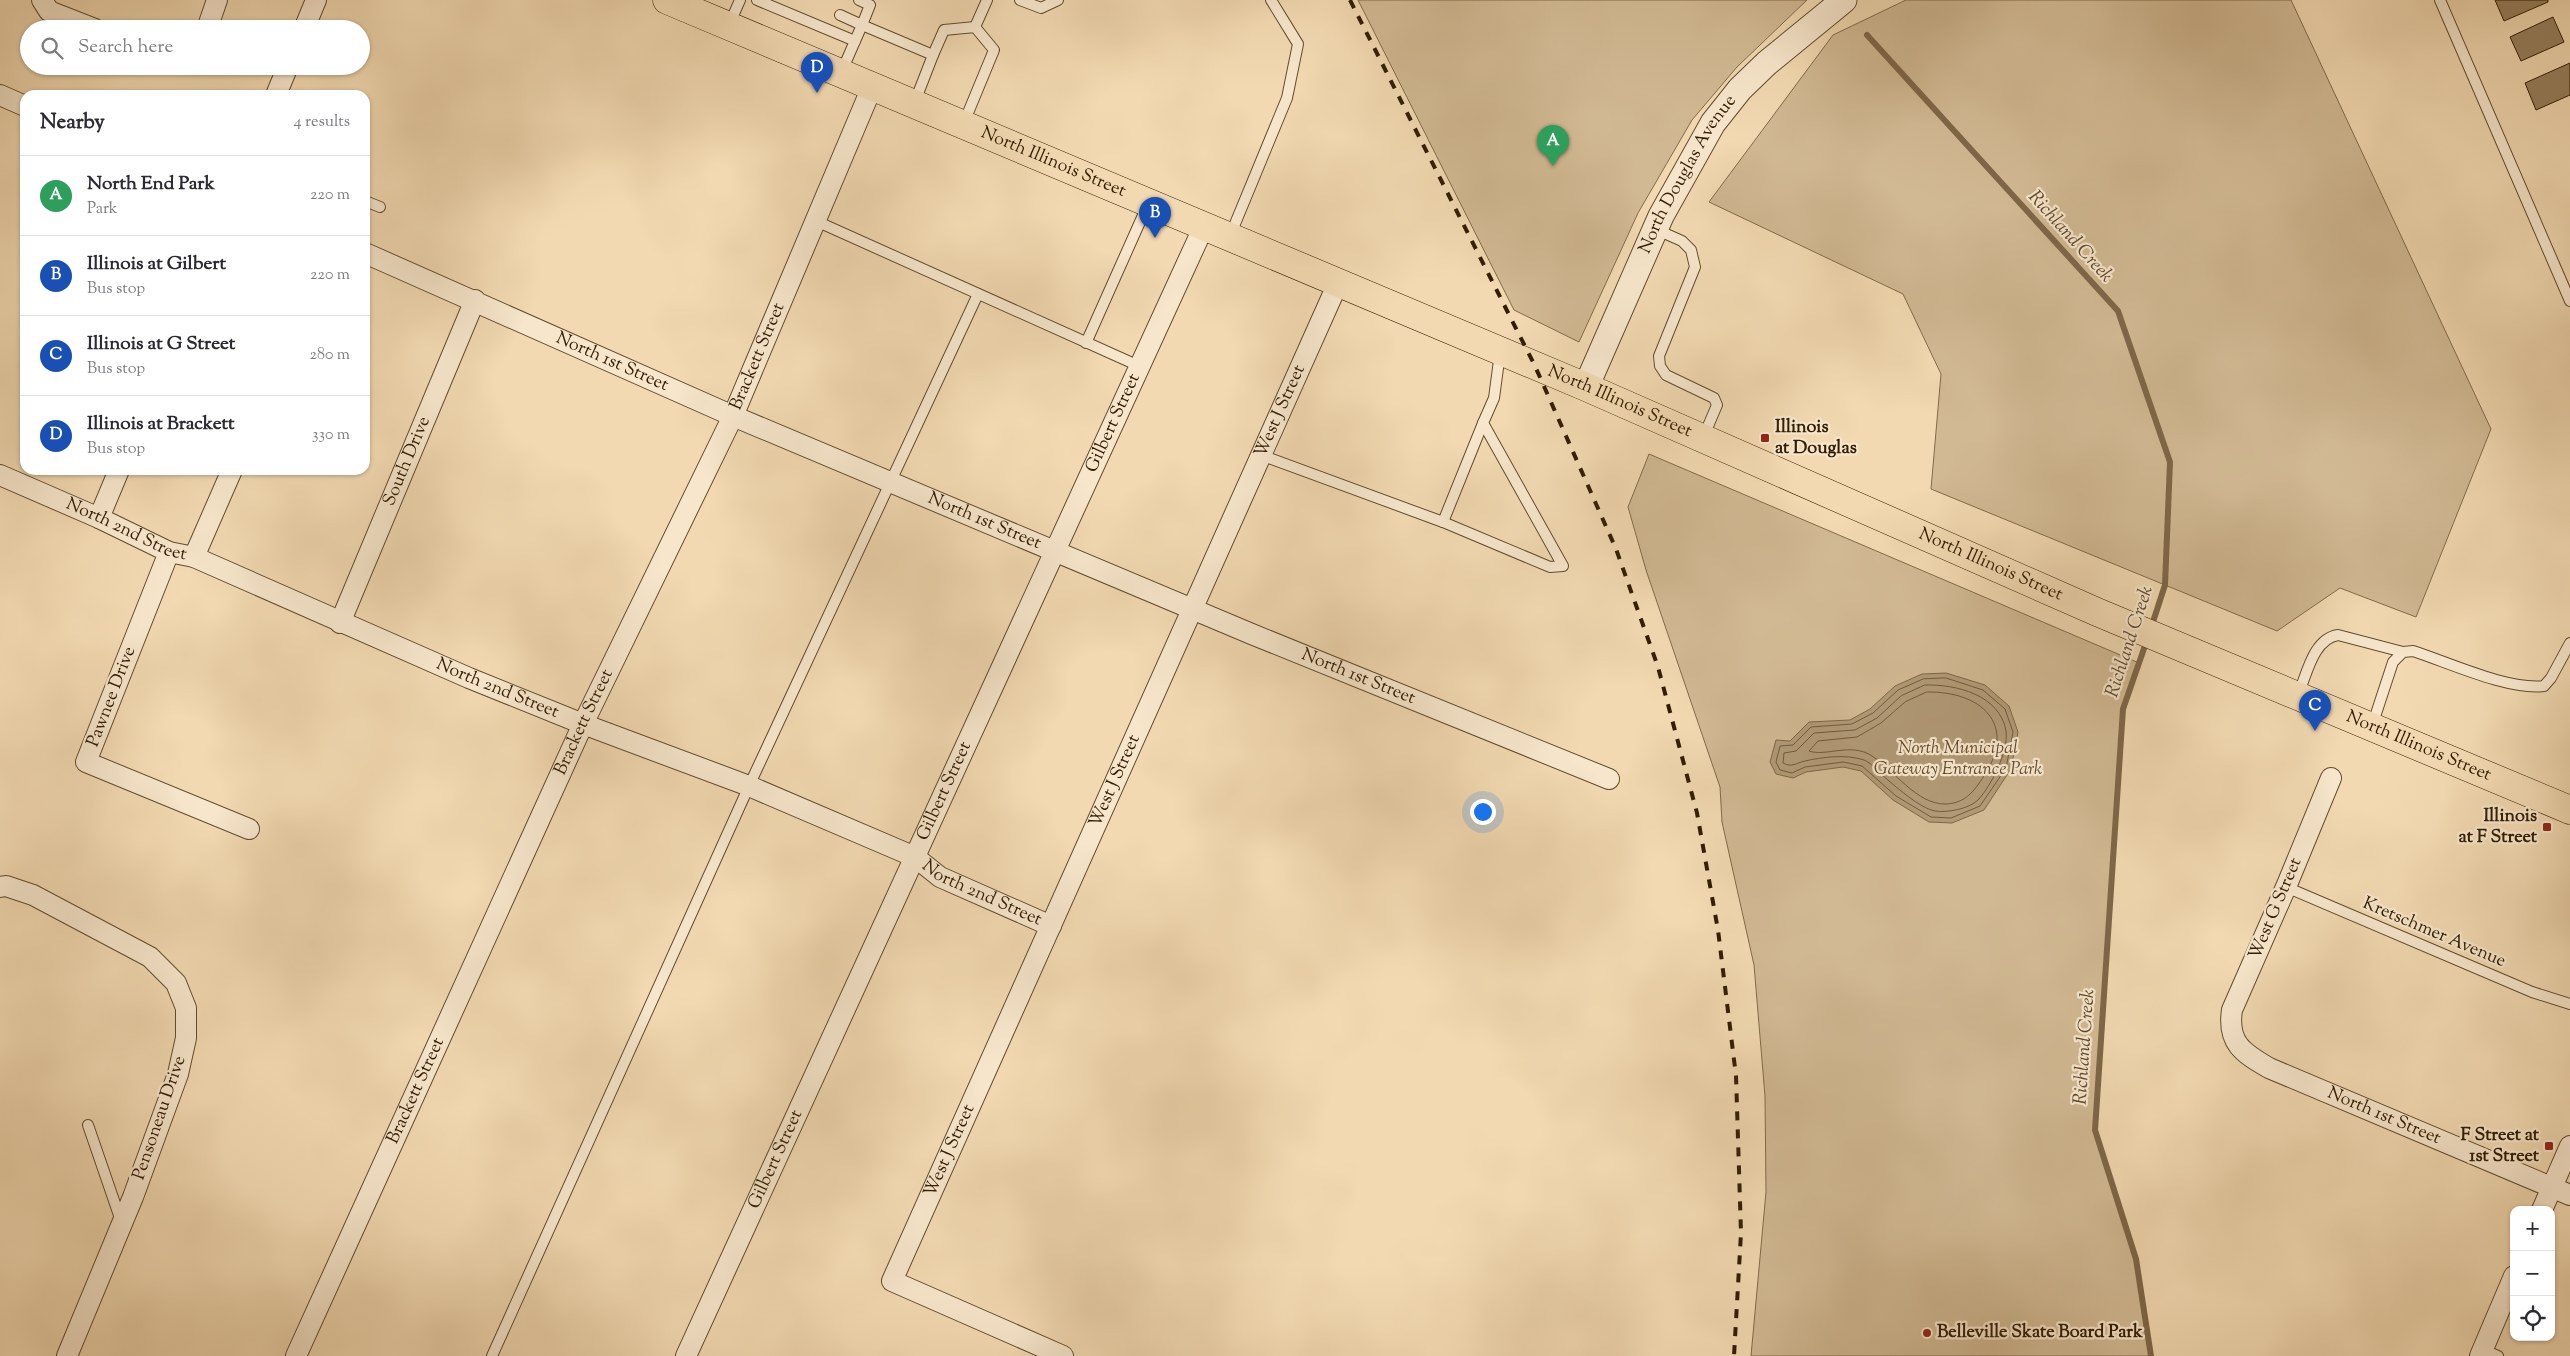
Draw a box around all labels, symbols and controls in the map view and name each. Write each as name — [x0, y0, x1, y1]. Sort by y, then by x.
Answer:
search box — [20, 20, 370, 75]
icon: search — [38, 34, 66, 62]
text: Search here — [78, 34, 173, 61]
pin: D — [801, 52, 833, 93]
street label: North Douglas Avenue — [1633, 90, 1743, 258]
text: Nearby — [40, 108, 105, 138]
text: 4 results — [294, 111, 350, 134]
street label: North Illinois Street — [977, 121, 1130, 205]
pin: A — [1537, 125, 1569, 166]
text: North End Park — [87, 171, 215, 198]
text: A — [50, 184, 63, 207]
text: 220 m — [310, 184, 350, 207]
water label: Richland Creek — [2021, 185, 2119, 289]
pin: B — [1139, 197, 1171, 238]
text: Park — [87, 198, 118, 221]
text: Illinois at Gilbert — [87, 251, 226, 278]
text: B — [51, 264, 61, 287]
text: 220 m — [310, 264, 350, 287]
text: Bus stop — [87, 278, 145, 301]
street label: Brackett Street — [724, 299, 792, 415]
street label: North 1st Street — [551, 326, 672, 399]
text: Illinois at G Street — [87, 331, 235, 358]
text: C — [50, 344, 62, 367]
text: 280 m — [309, 344, 350, 367]
text: Bus stop — [87, 358, 145, 381]
street label: North Illinois Street — [1543, 359, 1696, 445]
street label: West J Street — [1248, 361, 1313, 462]
street label: Gilbert Street — [1080, 369, 1148, 477]
text: Illinois at Brackett — [87, 411, 235, 438]
street label: South Drive — [377, 413, 438, 510]
place label: Illinois at Douglas — [1775, 415, 1857, 462]
text: D — [50, 424, 62, 447]
text: 330 m — [312, 424, 350, 447]
marker: Illinois at Douglas — [1759, 432, 1771, 444]
text: Bus stop — [87, 438, 145, 461]
street label: North 1st Street — [923, 486, 1045, 557]
street label: North 2nd Street — [61, 492, 189, 568]
street label: North Illinois Street — [1914, 522, 2067, 608]
water label: Richland Creek — [2099, 582, 2161, 701]
street label: North 1st Street — [1297, 642, 1419, 712]
street label: Pawnee Drive — [81, 643, 143, 751]
street label: North 2nd Street — [432, 652, 563, 726]
street label: Brackett Street — [548, 665, 621, 780]
pin: C — [2299, 690, 2331, 731]
street label: North Illinois Street — [2342, 705, 2495, 789]
street label: West J Street — [1083, 731, 1147, 832]
park label: North Municipal Gateway Entrance Park — [1874, 736, 2042, 783]
street label: Gilbert Street — [911, 738, 979, 845]
your location — [1470, 799, 1496, 825]
place label: Illinois at F Street — [2459, 804, 2538, 851]
marker: Illinois at F Street — [2541, 821, 2553, 833]
street label: North 2nd Street — [916, 854, 1046, 933]
street label: West G Street — [2243, 854, 2309, 964]
street label: Kretschmer Avenue — [2358, 891, 2510, 975]
water label: Richland Creek — [2068, 988, 2103, 1106]
street label: Brackett Street — [381, 1033, 452, 1149]
street label: Pensoneau Drive — [127, 1052, 193, 1184]
street label: North 1st Street — [2323, 1081, 2445, 1152]
street label: West J Street — [918, 1100, 982, 1202]
street label: Gilbert Street — [742, 1106, 810, 1213]
place label: F Street at 1st Street — [2461, 1123, 2540, 1170]
marker: F Street at 1st Street — [2543, 1140, 2555, 1152]
map controls — [2510, 1206, 2555, 1341]
button: + — [2510, 1206, 2555, 1251]
button: − — [2510, 1251, 2555, 1296]
button: locate — [2510, 1296, 2555, 1341]
place label: Belleville Skate Board Park — [1937, 1320, 2143, 1346]
marker: Belleville Skate Board Park — [1921, 1327, 1933, 1339]

